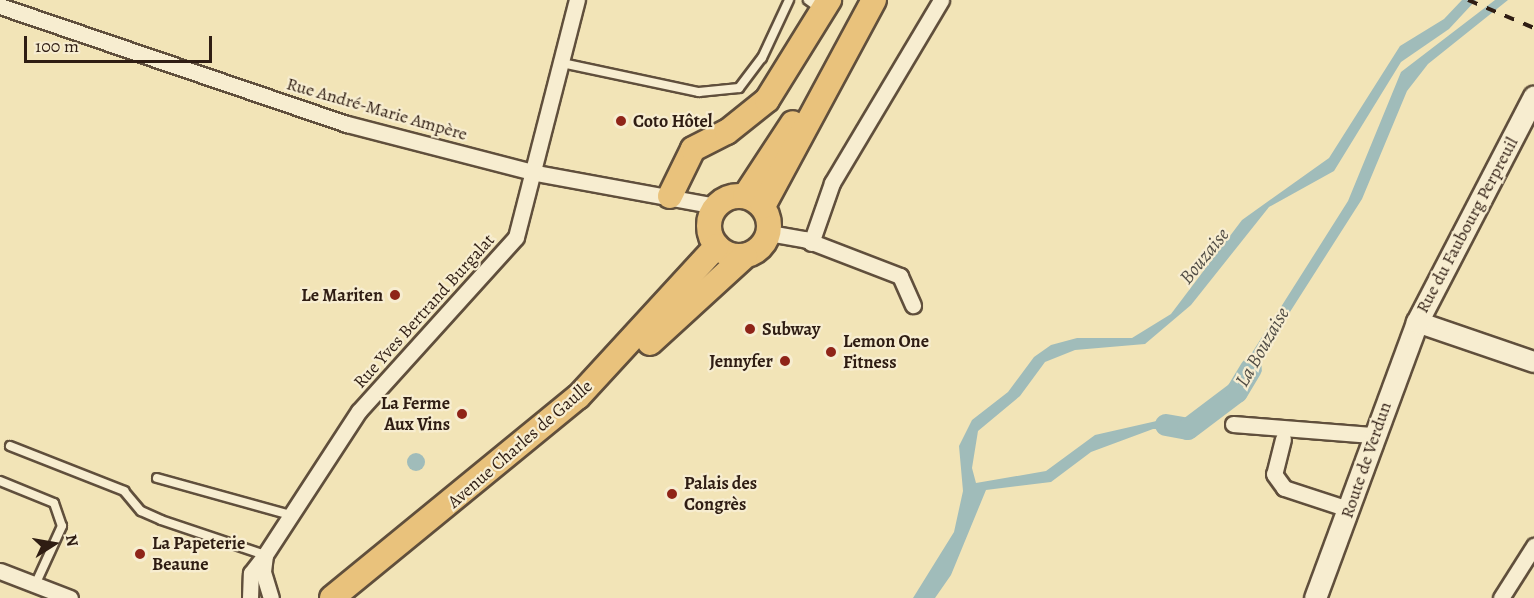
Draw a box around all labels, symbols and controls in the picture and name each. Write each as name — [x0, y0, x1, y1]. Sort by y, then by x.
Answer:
scale bar — [27, 24, 214, 62]
text: 100 m — [35, 34, 79, 58]
street label: Rue André-Marie Ampère — [284, 73, 470, 145]
place label: Coto Hôtel — [633, 110, 713, 132]
marker: Coto Hôtel — [614, 114, 628, 128]
street label: Rue du Faubourg Perpreuil — [1411, 133, 1523, 317]
water label: Bouzaise — [1174, 223, 1234, 289]
street label: Rue Yves Bertrand Burgalat — [349, 229, 499, 393]
place label: Le Mariten — [301, 284, 383, 306]
marker: Le Mariten — [388, 288, 402, 302]
water label: La Bouzaise — [1230, 303, 1294, 391]
place label: Subway — [762, 318, 820, 340]
marker: Subway — [743, 322, 757, 336]
place label: Lemon One Fitness — [843, 331, 929, 374]
marker: Lemon One Fitness — [824, 345, 838, 359]
place label: Jennyfer — [709, 350, 773, 372]
marker: Jennyfer — [778, 354, 792, 368]
street label: Avenue Charles de Gaulle — [443, 375, 597, 513]
place label: La Ferme Aux Vins — [381, 393, 450, 436]
street label: Route de Verdun — [1336, 399, 1396, 521]
marker: La Ferme Aux Vins — [455, 407, 469, 421]
place label: Palais des Congrès — [684, 473, 757, 516]
marker: Palais des Congrès — [665, 487, 679, 501]
north arrow — [24, 514, 84, 574]
text: N — [60, 533, 84, 548]
place label: La Papeterie Beaune — [152, 533, 245, 576]
marker: La Papeterie Beaune — [133, 547, 147, 561]

